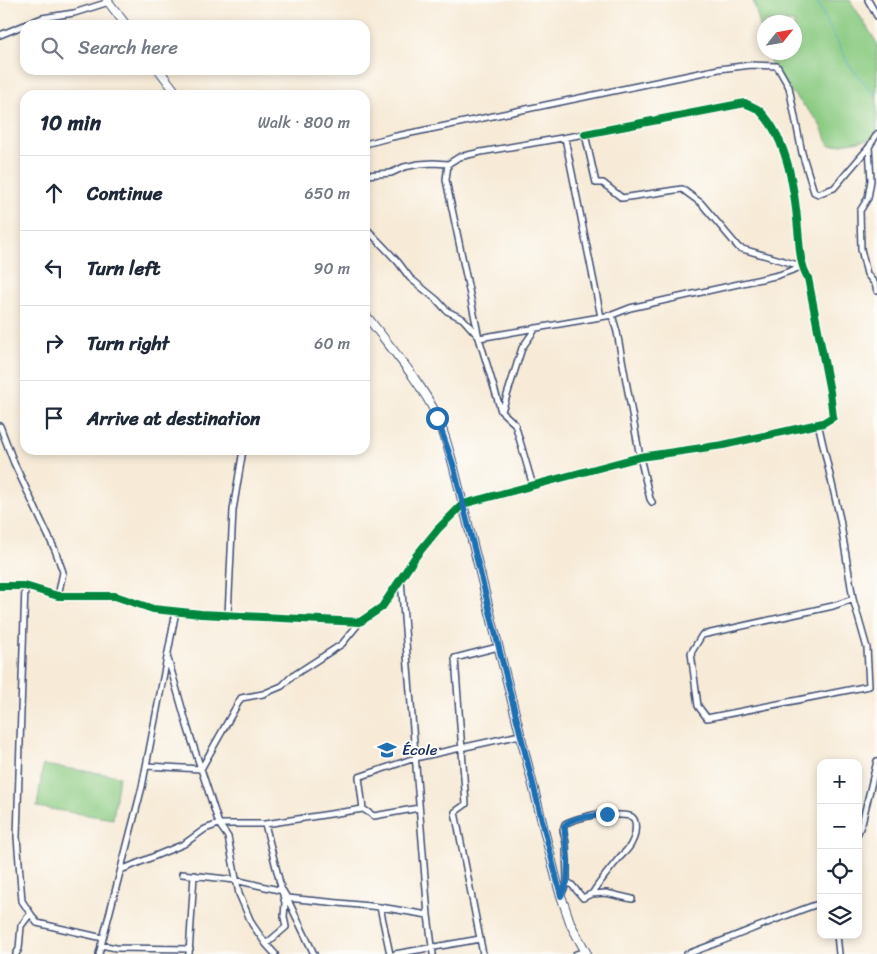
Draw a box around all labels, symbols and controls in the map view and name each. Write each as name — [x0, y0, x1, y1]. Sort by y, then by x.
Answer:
north arrow — [757, 15, 802, 60]
search box — [20, 20, 370, 75]
text: Search here — [78, 31, 178, 64]
icon: search — [38, 34, 66, 62]
text: 10 min — [40, 104, 101, 142]
text: Walk · 800 m — [258, 108, 350, 137]
text: Continue — [87, 177, 163, 210]
icon: ahead — [40, 179, 68, 207]
text: 650 m — [305, 179, 350, 208]
text: Turn left — [87, 252, 160, 285]
icon: left — [40, 254, 68, 282]
text: 90 m — [314, 254, 350, 283]
text: Turn right — [87, 327, 169, 360]
icon: right — [40, 329, 68, 357]
text: 60 m — [314, 329, 350, 358]
text: Arrive at destination — [87, 402, 260, 435]
icon: arrive — [40, 404, 68, 432]
route start — [426, 407, 449, 430]
place label: École — [402, 737, 438, 763]
school or university icon: École — [376, 739, 398, 761]
map controls — [817, 759, 862, 939]
button: + — [817, 759, 862, 804]
route end — [596, 803, 619, 826]
button: − — [817, 804, 862, 849]
button: locate — [817, 849, 862, 894]
button: layers — [817, 894, 862, 939]

